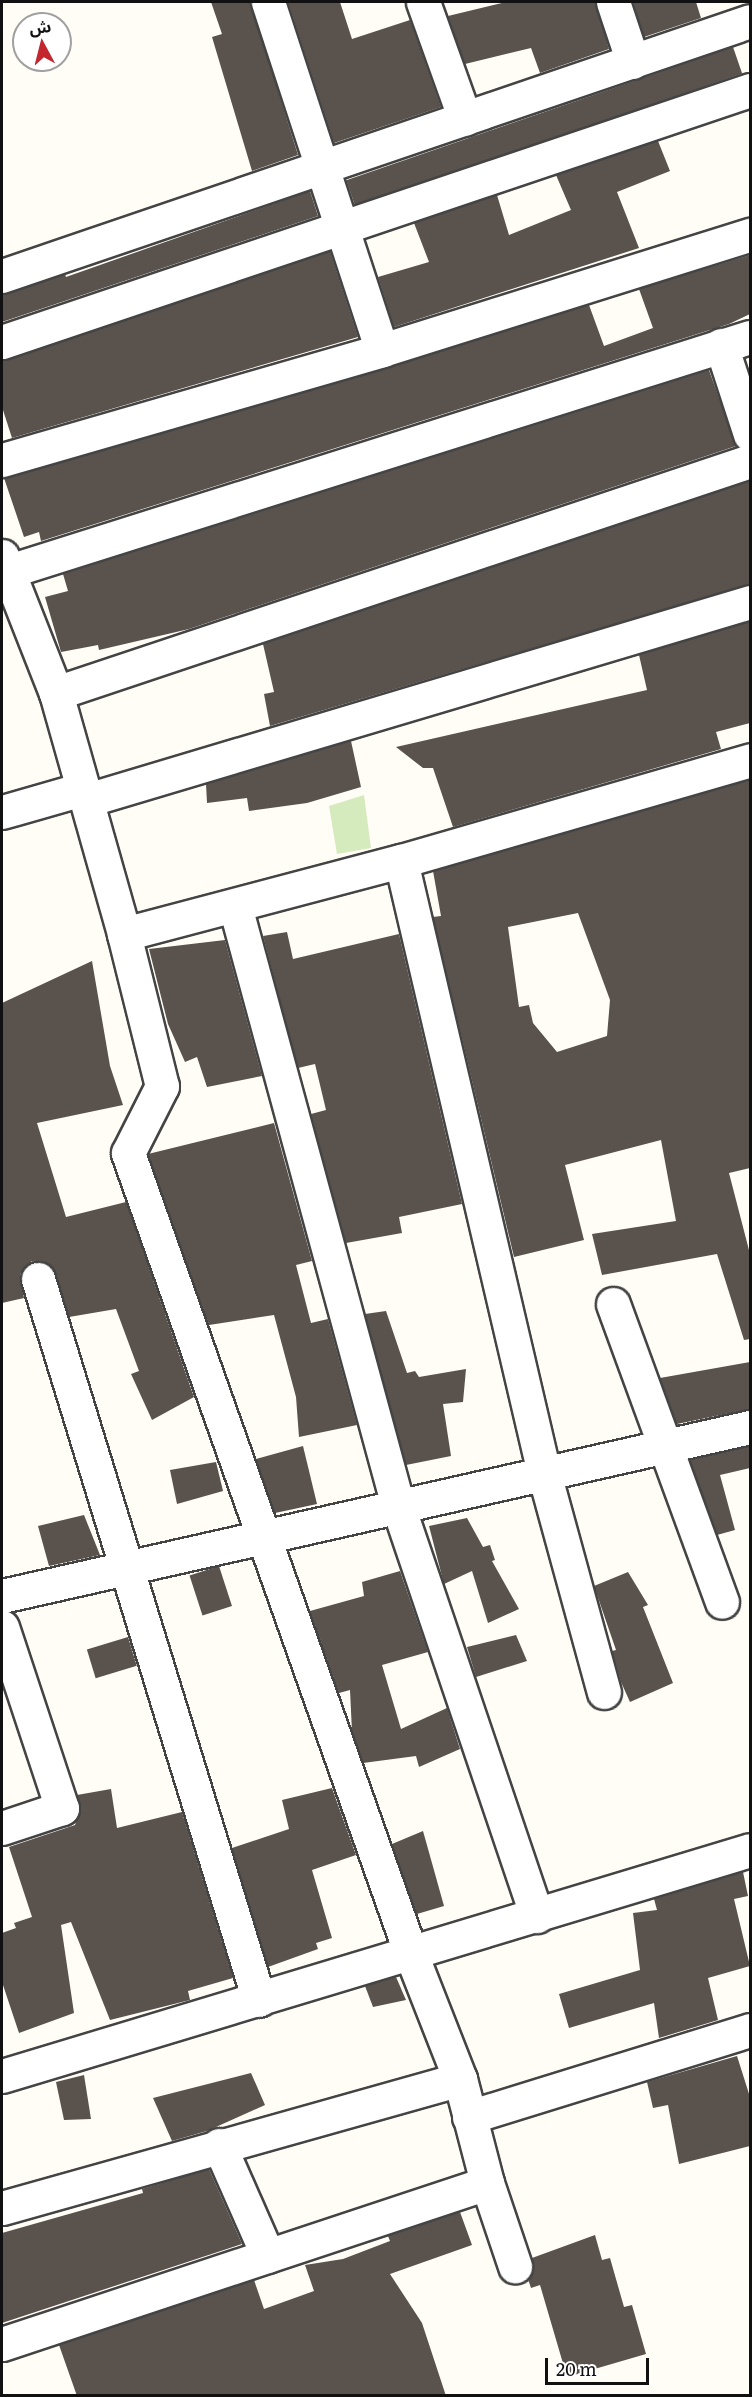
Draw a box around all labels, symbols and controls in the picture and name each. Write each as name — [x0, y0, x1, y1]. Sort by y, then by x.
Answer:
north arrow — [12, 12, 72, 72]
text: ش — [28, 13, 52, 39]
scale bar — [548, 2346, 652, 2384]
text: 20 m — [556, 2355, 597, 2382]

